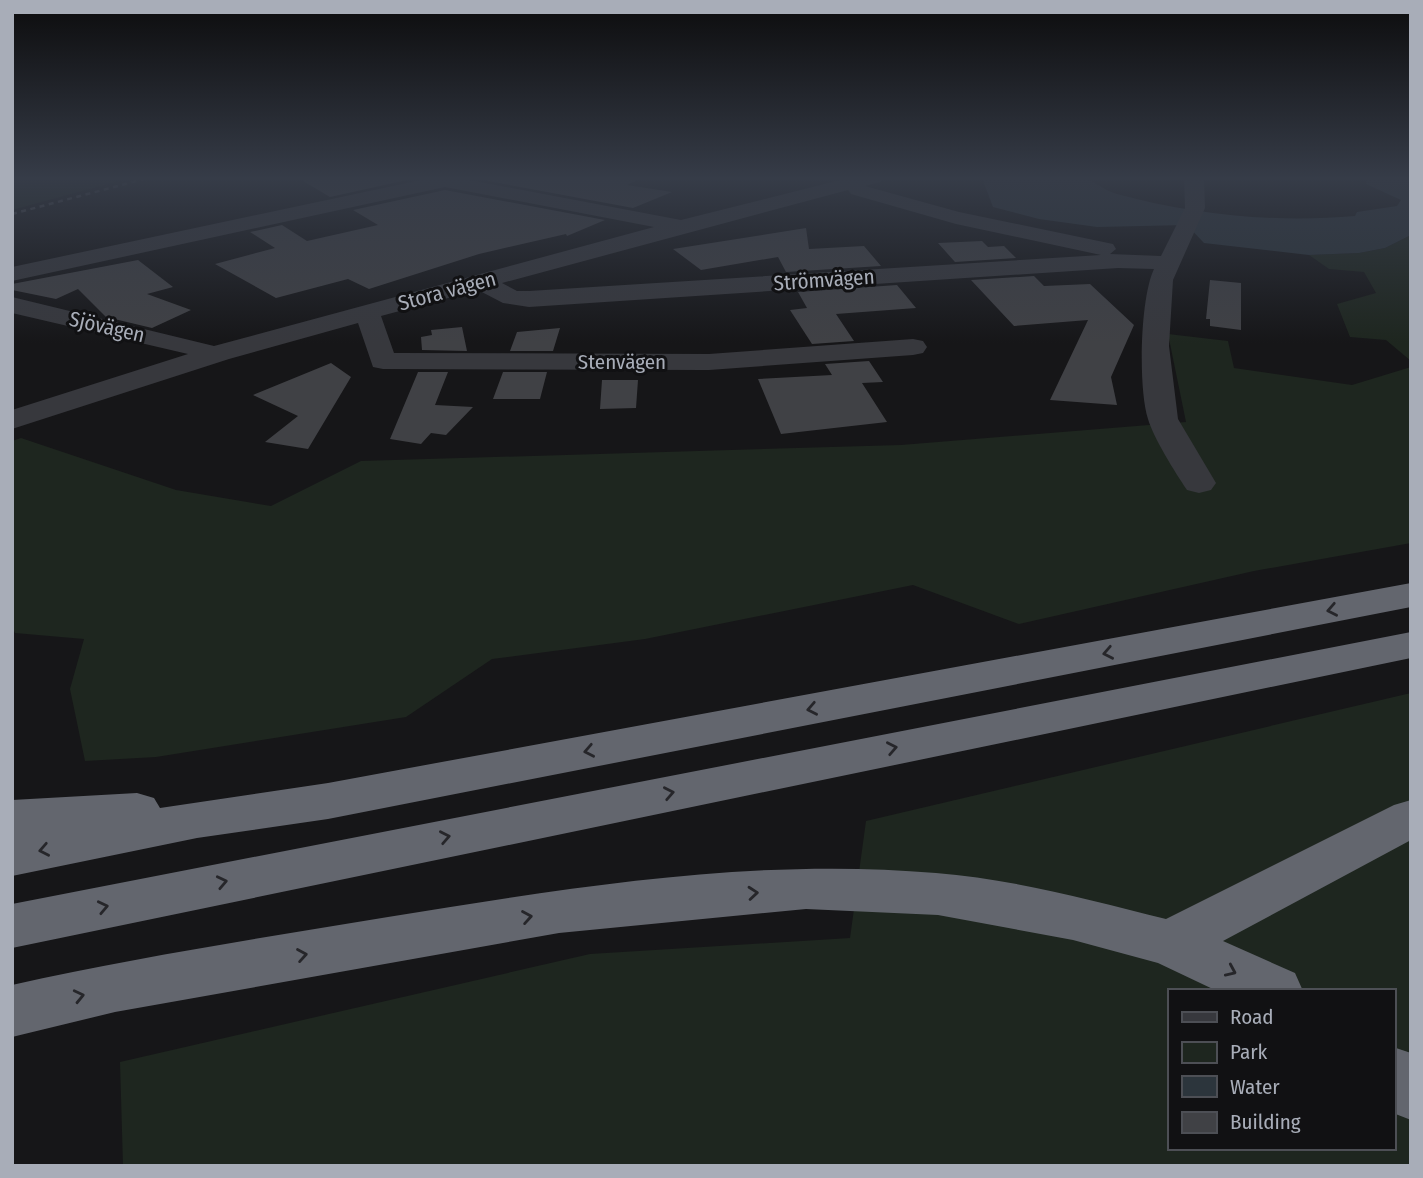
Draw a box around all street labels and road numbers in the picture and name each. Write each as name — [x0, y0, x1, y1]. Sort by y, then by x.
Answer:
street label: Strömvägen — [773, 264, 875, 296]
street label: Stora vägen — [395, 265, 499, 317]
street label: Sjövägen — [67, 306, 147, 348]
street label: Stenvägen — [578, 349, 666, 375]

